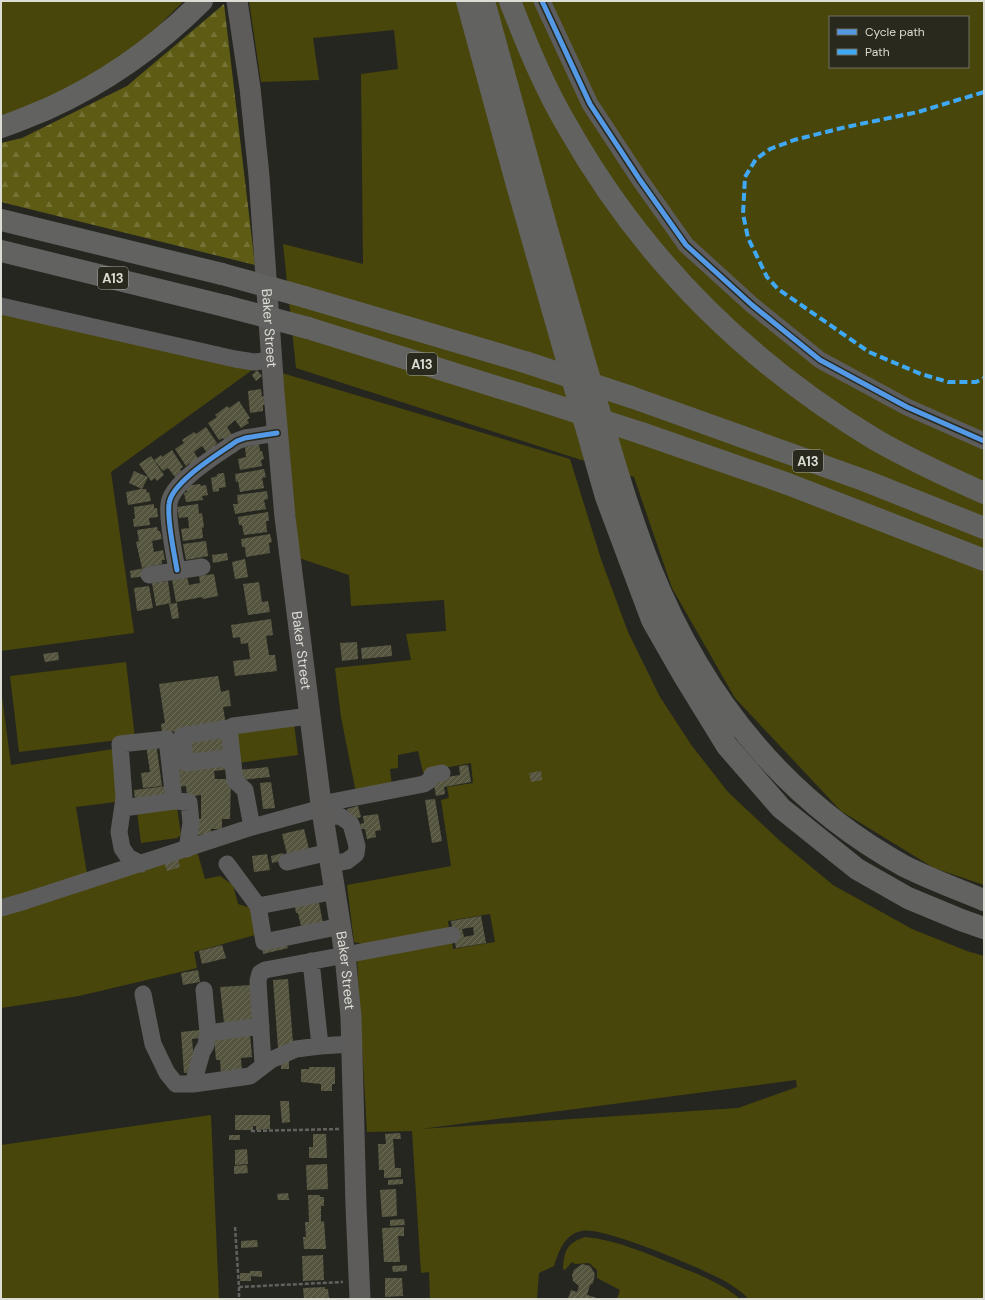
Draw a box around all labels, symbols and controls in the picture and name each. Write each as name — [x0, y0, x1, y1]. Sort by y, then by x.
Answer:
legend — [829, 16, 969, 68]
text: Cycle path — [865, 24, 925, 40]
text: Path — [865, 44, 890, 60]
road number: A13 — [98, 267, 128, 289]
street label: Baker Street — [258, 288, 281, 368]
road number: A13 — [407, 353, 437, 375]
road number: A13 — [793, 450, 823, 472]
street label: Baker Street — [288, 610, 316, 691]
street label: Baker Street — [332, 930, 359, 1011]

